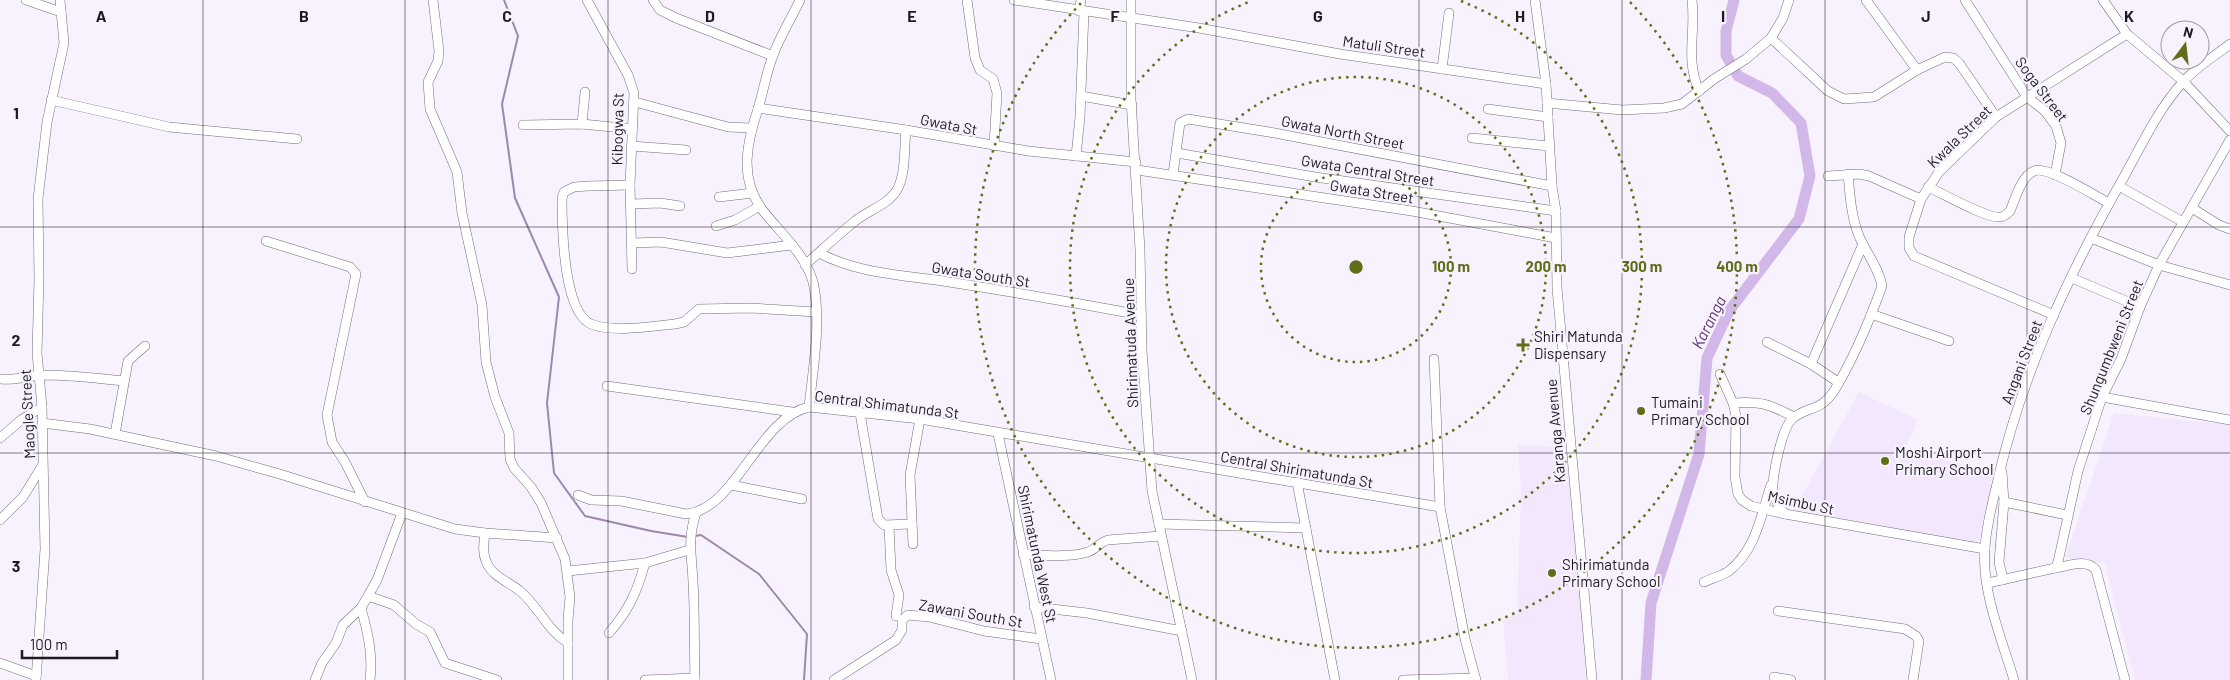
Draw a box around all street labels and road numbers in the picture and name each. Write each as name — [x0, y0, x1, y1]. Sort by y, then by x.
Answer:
street label: Matuli Street — [1342, 31, 1426, 61]
street label: Soga Street — [2012, 53, 2072, 125]
street label: Kibogwa St — [607, 92, 627, 166]
street label: Kwala Street — [1923, 101, 1995, 171]
street label: Gwata St — [919, 110, 979, 138]
street label: Gwata North Street — [1280, 111, 1406, 153]
street label: Gwata Central Street — [1300, 151, 1436, 189]
street label: Gwata Street — [1329, 175, 1415, 207]
street label: Gwata South St — [931, 257, 1031, 291]
street label: Shungumbweni Street — [2076, 277, 2146, 417]
street label: Shirimatuda Avenue — [1119, 278, 1141, 408]
street label: Angani Street — [1997, 317, 2045, 407]
street label: Maogle Street — [16, 369, 38, 459]
street label: Karanga Avenue — [1541, 378, 1569, 484]
street label: Central Shimatunda St — [814, 386, 960, 422]
street label: Central Shirimatunda St — [1219, 447, 1375, 491]
street label: Shirimatunda West St — [1015, 483, 1061, 625]
street label: Msimbu St — [1766, 486, 1836, 518]
street label: Zawani South St — [918, 595, 1024, 631]

